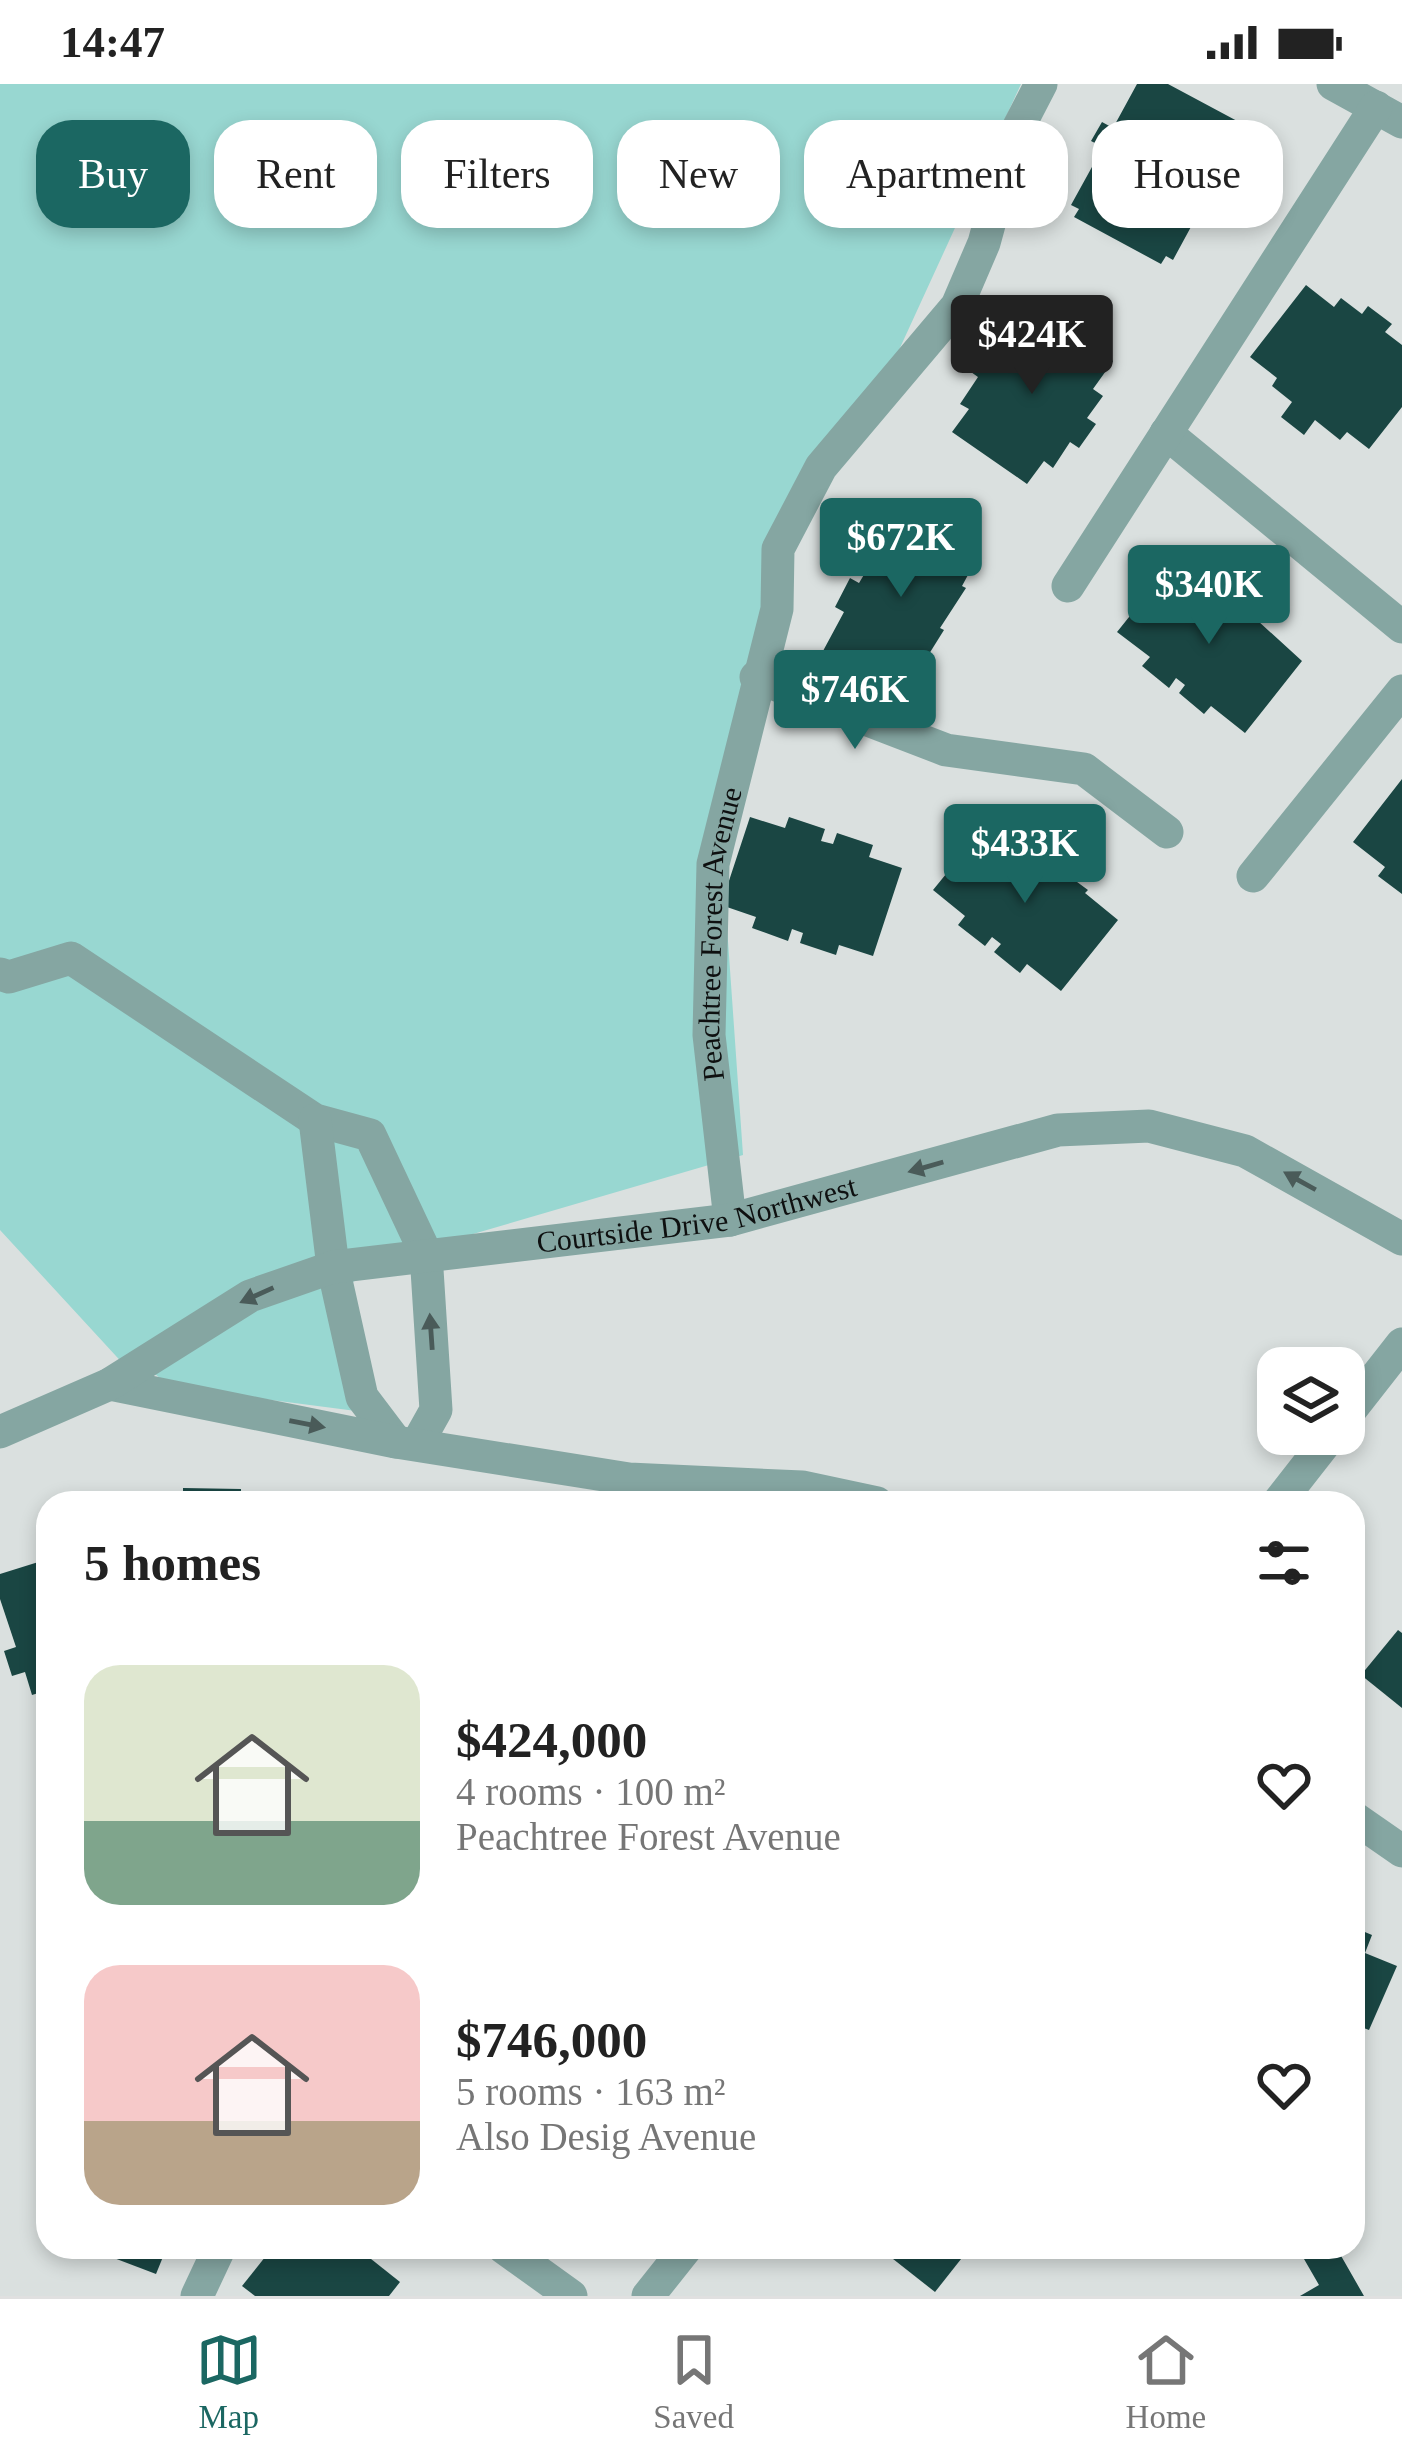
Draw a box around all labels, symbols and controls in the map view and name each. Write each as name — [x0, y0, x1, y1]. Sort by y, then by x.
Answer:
text: 14:47 — [60, 17, 165, 67]
chip: Buy — [36, 120, 190, 228]
chip: Rent — [214, 120, 377, 228]
chip: Filters — [401, 120, 593, 228]
chip: New — [617, 120, 780, 228]
chip: Apartment — [804, 120, 1068, 228]
chip: House — [1092, 120, 1283, 228]
pin: $424K — [948, 295, 1116, 397]
text: $424K — [978, 312, 1086, 355]
pin: $672K — [817, 498, 985, 600]
text: $672K — [847, 515, 955, 558]
pin: $340K — [1125, 545, 1293, 647]
text: $340K — [1155, 562, 1263, 605]
pin: $746K — [771, 650, 939, 752]
text: $746K — [801, 667, 909, 710]
street label: Peachtree Forest Avenue — [692, 783, 748, 1083]
pin: $433K — [941, 804, 1109, 906]
text: $433K — [971, 821, 1079, 864]
one-way arrow — [908, 1159, 945, 1178]
street label: Courtside Drive Northwest — [535, 1169, 861, 1259]
one-way arrow — [1283, 1172, 1317, 1193]
one-way arrow — [239, 1286, 275, 1305]
one-way arrow — [421, 1312, 440, 1350]
map controls — [1257, 1347, 1365, 1455]
button: layers — [1257, 1347, 1365, 1455]
one-way arrow — [289, 1415, 327, 1434]
icon: filters — [1251, 1530, 1317, 1596]
text: 5 homes — [84, 1535, 261, 1591]
text: $424,000 — [456, 1712, 647, 1768]
icon: home — [180, 1713, 324, 1857]
icon: heart — [1251, 1752, 1317, 1818]
text: 4 rooms · 100 m² — [456, 1770, 726, 1813]
text: Peachtree Forest Avenue — [456, 1815, 841, 1858]
text: $746,000 — [456, 2012, 647, 2068]
icon: home — [180, 2013, 324, 2157]
icon: heart — [1251, 2052, 1317, 2118]
text: 5 rooms · 163 m² — [456, 2070, 726, 2113]
text: Also Desig Avenue — [456, 2115, 756, 2158]
tab: Map — [196, 2327, 262, 2436]
tab: Saved — [653, 2327, 734, 2436]
tab: Home — [1126, 2327, 1206, 2436]

